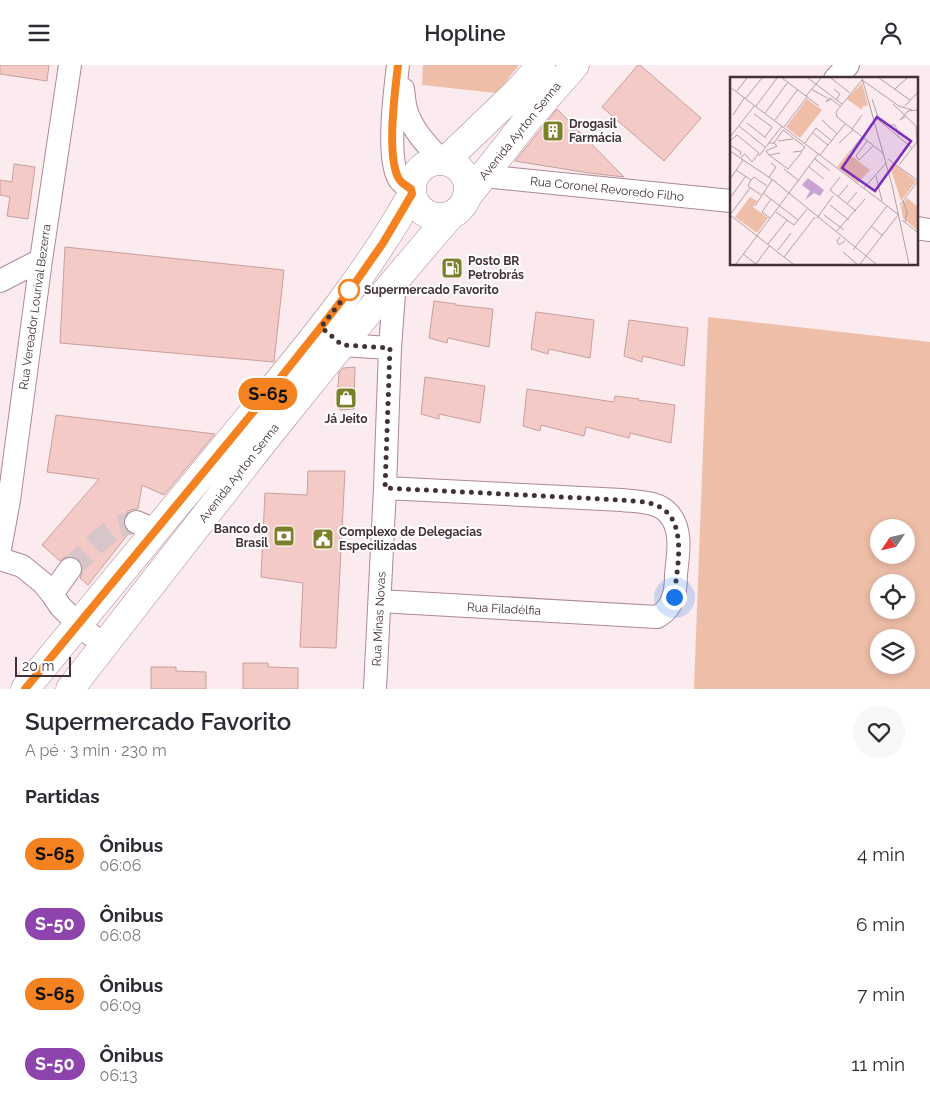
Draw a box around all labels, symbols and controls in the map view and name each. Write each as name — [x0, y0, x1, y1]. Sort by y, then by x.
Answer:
icon: menu — [25, 19, 53, 47]
icon: person — [877, 19, 905, 47]
text: Hopline — [424, 20, 506, 46]
inset map — [730, 77, 918, 265]
street label: Avenida Ayrton Senna — [476, 79, 564, 183]
place label: Drogasil Farmácia — [569, 117, 622, 145]
building icon: Drogasil Farmácia — [541, 119, 565, 143]
street label: Rua Coronel Revoredo Filho — [529, 174, 685, 204]
street label: Rua Vereador Lourival Bezerra — [16, 223, 54, 391]
place label: Posto BR Petrobrás — [468, 254, 524, 282]
fuel station icon: Posto BR Petrobrás — [440, 256, 464, 280]
marker: Supermercado Favorito — [338, 279, 360, 301]
place label: Supermercado Favorito — [364, 283, 499, 297]
line badge: S-65 — [233, 378, 303, 410]
text: S-65 — [248, 383, 288, 404]
shop icon: Já Jeito — [334, 386, 358, 410]
place label: Já Jeito — [324, 412, 368, 426]
street label: Avenida Ayrton Senna — [196, 421, 282, 525]
north arrow — [870, 519, 915, 564]
map controls — [870, 519, 915, 674]
place label: Banco do Brasil — [214, 522, 268, 550]
bank icon: Banco do Brasil — [272, 524, 296, 548]
place label: Complexo de Delegacias Especilizadas — [339, 525, 482, 553]
public building icon: Complexo de Delegacias Especilizadas — [311, 527, 335, 551]
street label: Rua Minas Novas — [370, 571, 388, 667]
button: locate — [870, 574, 915, 619]
your location — [662, 585, 687, 610]
street label: Rua Filadélfia — [467, 600, 541, 618]
button: layers — [870, 629, 915, 674]
scale bar — [15, 654, 71, 677]
text: 20 m — [22, 658, 54, 674]
button: heart — [853, 706, 905, 758]
text: Supermercado Favorito — [25, 707, 291, 736]
text: A pé · 3 min · 230 m — [25, 741, 167, 760]
text: Partidas — [25, 785, 100, 807]
text: Ônibus — [99, 834, 163, 856]
text: S-65 — [35, 843, 74, 864]
text: 4 min — [857, 843, 905, 865]
text: 06:06 — [99, 856, 141, 875]
text: Ônibus — [100, 904, 163, 926]
text: S-50 — [35, 913, 75, 934]
text: 6 min — [856, 913, 905, 935]
text: 06:08 — [100, 926, 141, 945]
text: Ônibus — [99, 974, 163, 996]
text: S-65 — [35, 983, 74, 1004]
text: 7 min — [857, 983, 905, 1005]
text: 06:09 — [99, 996, 141, 1015]
text: Ônibus — [100, 1044, 163, 1066]
text: S-50 — [35, 1053, 75, 1074]
text: 11 min — [851, 1053, 905, 1075]
text: 06:13 — [100, 1066, 137, 1085]

